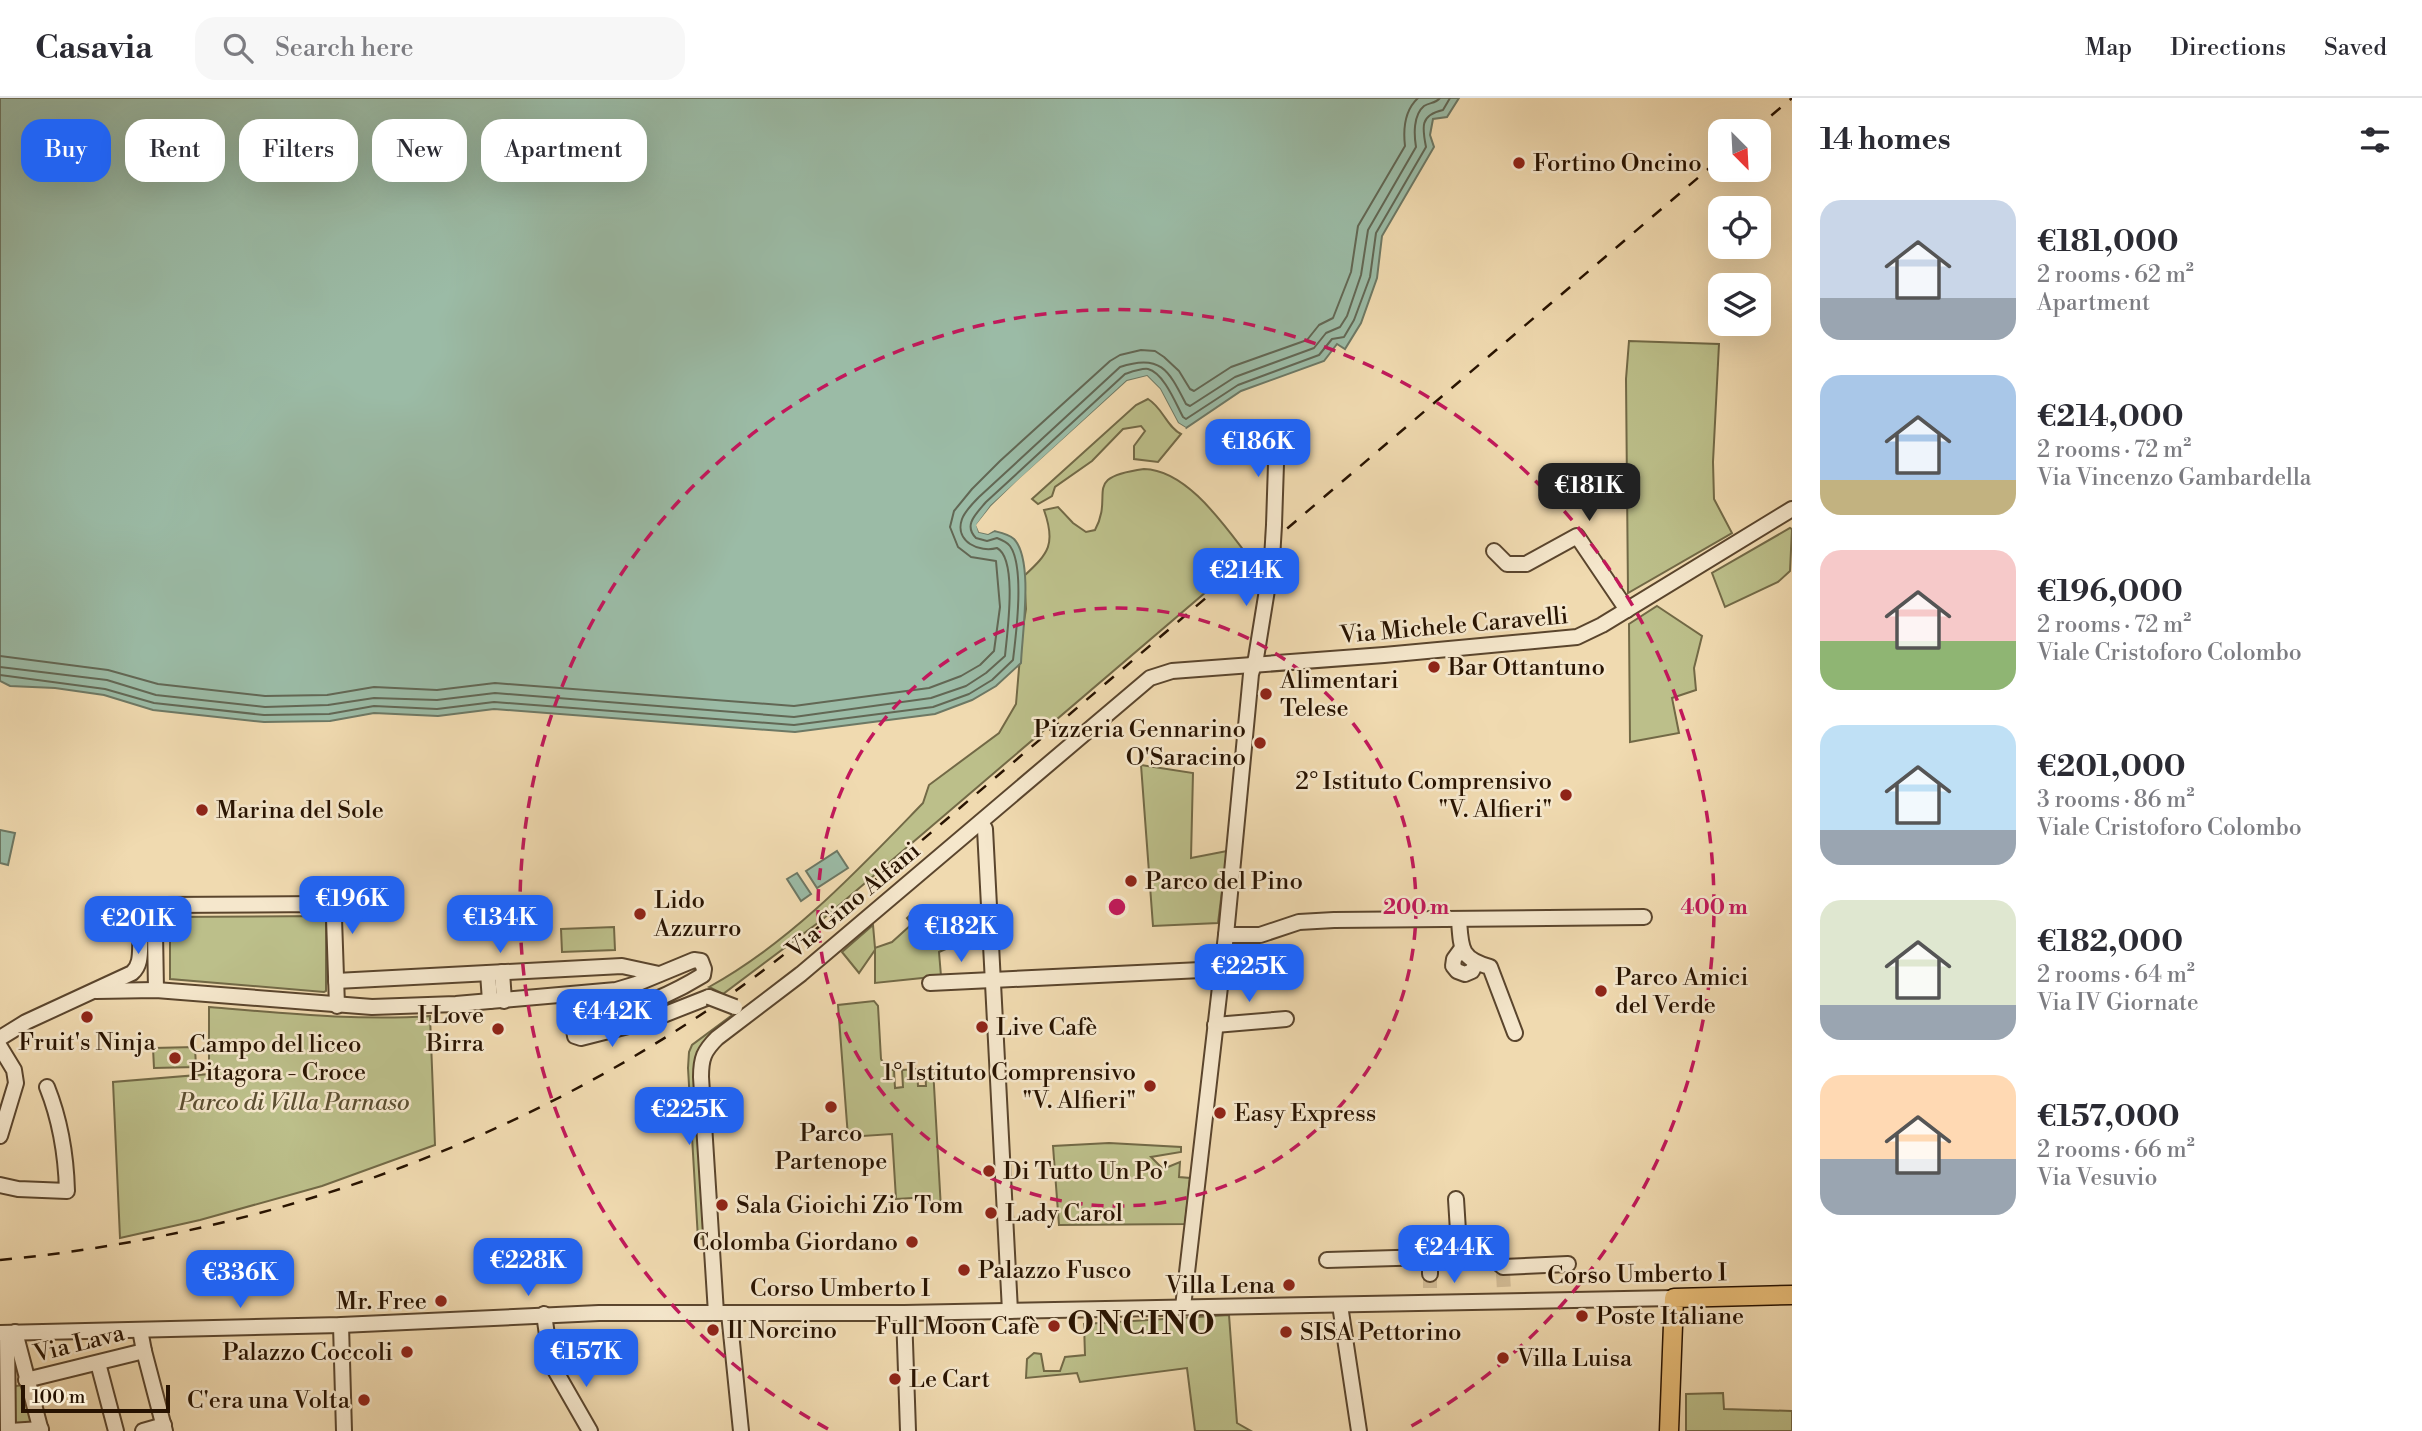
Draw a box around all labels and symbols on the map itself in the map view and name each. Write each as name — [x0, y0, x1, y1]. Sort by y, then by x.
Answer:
north arrow — [1708, 119, 1771, 182]
place label: Fortino Oncino — [1533, 149, 1702, 179]
marker: Fortino Oncino — [1511, 155, 1527, 171]
pin: €186K — [1209, 420, 1307, 479]
pin: €181K — [1540, 464, 1638, 523]
pin: €214K — [1197, 548, 1295, 608]
street label: Via Michele Caravelli — [1338, 601, 1570, 651]
place label: Bar Ottantuno — [1447, 653, 1605, 683]
marker: Bar Ottantuno — [1426, 659, 1442, 675]
place label: Alimentari Telese — [1279, 666, 1399, 724]
marker: Alimentari Telese — [1258, 686, 1274, 702]
place label: Pizzeria Gennarino O'Saracino — [1034, 715, 1246, 773]
marker: Pizzeria Gennarino O'Saracino — [1252, 735, 1268, 751]
place label: 2° Istituto Comprensivo "V. Alfieri" — [1295, 767, 1552, 825]
marker: 2° Istituto Comprensivo "V. Alfieri" — [1558, 787, 1574, 803]
place label: Marina del Sole — [216, 796, 384, 826]
marker: Marina del Sole — [194, 802, 210, 818]
street label: Via Gino Alfani — [780, 836, 927, 966]
place label: Parco del Pino — [1145, 867, 1303, 897]
marker: Parco del Pino — [1123, 873, 1139, 889]
pin: €196K — [303, 876, 401, 936]
place label: Lido Azzurro — [653, 886, 742, 944]
centre of rings — [1105, 895, 1129, 919]
text: 200 m — [1383, 895, 1449, 921]
text: 400 m — [1680, 895, 1748, 921]
pin: €201K — [89, 896, 187, 956]
pin: €134K — [451, 896, 549, 955]
pin: €182K — [912, 904, 1010, 964]
marker: Lido Azzurro — [632, 906, 648, 922]
pin: €225K — [1200, 944, 1298, 1004]
place label: Parco Amici del Verde — [1615, 963, 1748, 1021]
marker: Parco Amici del Verde — [1593, 983, 1609, 999]
pin: €442K — [563, 990, 661, 1049]
place label: I Love Birra — [417, 1001, 485, 1059]
marker: Fruit's Ninja — [79, 1009, 95, 1025]
place label: Live Cafè — [996, 1013, 1097, 1043]
marker: Live Cafè — [974, 1019, 990, 1035]
marker: I Love Birra — [490, 1021, 506, 1037]
place label: Fruit's Ninja — [18, 1028, 157, 1058]
place label: Campo del liceo Pitagora - Croce — [189, 1030, 366, 1088]
marker: Campo del liceo Pitagora - Croce — [167, 1050, 183, 1066]
place label: 1° Istituto Comprensivo "V. Alfieri" — [883, 1058, 1136, 1116]
marker: 1° Istituto Comprensivo "V. Alfieri" — [1142, 1078, 1158, 1094]
park label: Parco di Villa Parnaso — [177, 1088, 410, 1118]
pin: €225K — [640, 1088, 738, 1147]
marker: Parco Partenope — [823, 1099, 839, 1115]
place label: Easy Express — [1234, 1099, 1376, 1129]
marker: Easy Express — [1212, 1105, 1228, 1121]
place label: Parco Partenope — [775, 1119, 887, 1177]
place label: Di Tutto Un Po' — [1003, 1157, 1168, 1187]
marker: Di Tutto Un Po' — [981, 1163, 997, 1179]
place label: Sala Gioichi Zio Tom — [736, 1191, 963, 1221]
marker: Sala Gioichi Zio Tom — [714, 1197, 730, 1213]
place label: Lady Carol — [1005, 1199, 1123, 1229]
marker: Lady Carol — [983, 1205, 999, 1221]
pin: €244K — [1405, 1226, 1503, 1285]
place label: Colomba Giordano — [693, 1228, 898, 1258]
marker: Colomba Giordano — [904, 1234, 920, 1250]
pin: €228K — [479, 1238, 577, 1298]
pin: €336K — [191, 1250, 289, 1310]
place label: Palazzo Fusco — [978, 1256, 1131, 1286]
street label: Corso Umberto I — [1547, 1258, 1727, 1292]
marker: Palazzo Fusco — [956, 1262, 972, 1278]
place label: Villa Lena — [1165, 1271, 1276, 1301]
street label: Corso Umberto I — [750, 1274, 930, 1304]
marker: Villa Lena — [1281, 1277, 1297, 1293]
place label: Mr. Free — [336, 1287, 427, 1317]
marker: Mr. Free — [433, 1293, 449, 1309]
place label: Poste Italiane — [1596, 1302, 1744, 1332]
district label: ONCINO — [1067, 1304, 1217, 1344]
marker: Poste Italiane — [1574, 1308, 1590, 1324]
place label: Full Moon Cafè — [875, 1312, 1040, 1342]
place label: Il Norcino — [727, 1316, 837, 1346]
street label: Via Lava — [30, 1318, 129, 1370]
marker: Full Moon Cafè — [1046, 1318, 1062, 1334]
place label: SISA Pettorino — [1300, 1318, 1461, 1348]
marker: Il Norcino — [705, 1322, 721, 1338]
marker: SISA Pettorino — [1278, 1324, 1294, 1340]
pin: €157K — [537, 1330, 635, 1389]
place label: Palazzo Coccoli — [222, 1338, 393, 1368]
marker: Palazzo Coccoli — [399, 1344, 415, 1360]
place label: Villa Luisa — [1516, 1344, 1633, 1374]
marker: Villa Luisa — [1495, 1350, 1511, 1366]
place label: Le Cart — [909, 1365, 991, 1395]
marker: Le Cart — [887, 1371, 903, 1387]
scale bar — [21, 1382, 170, 1414]
place label: C'era una Volta — [187, 1386, 351, 1416]
marker: C'era una Volta — [356, 1392, 372, 1408]

